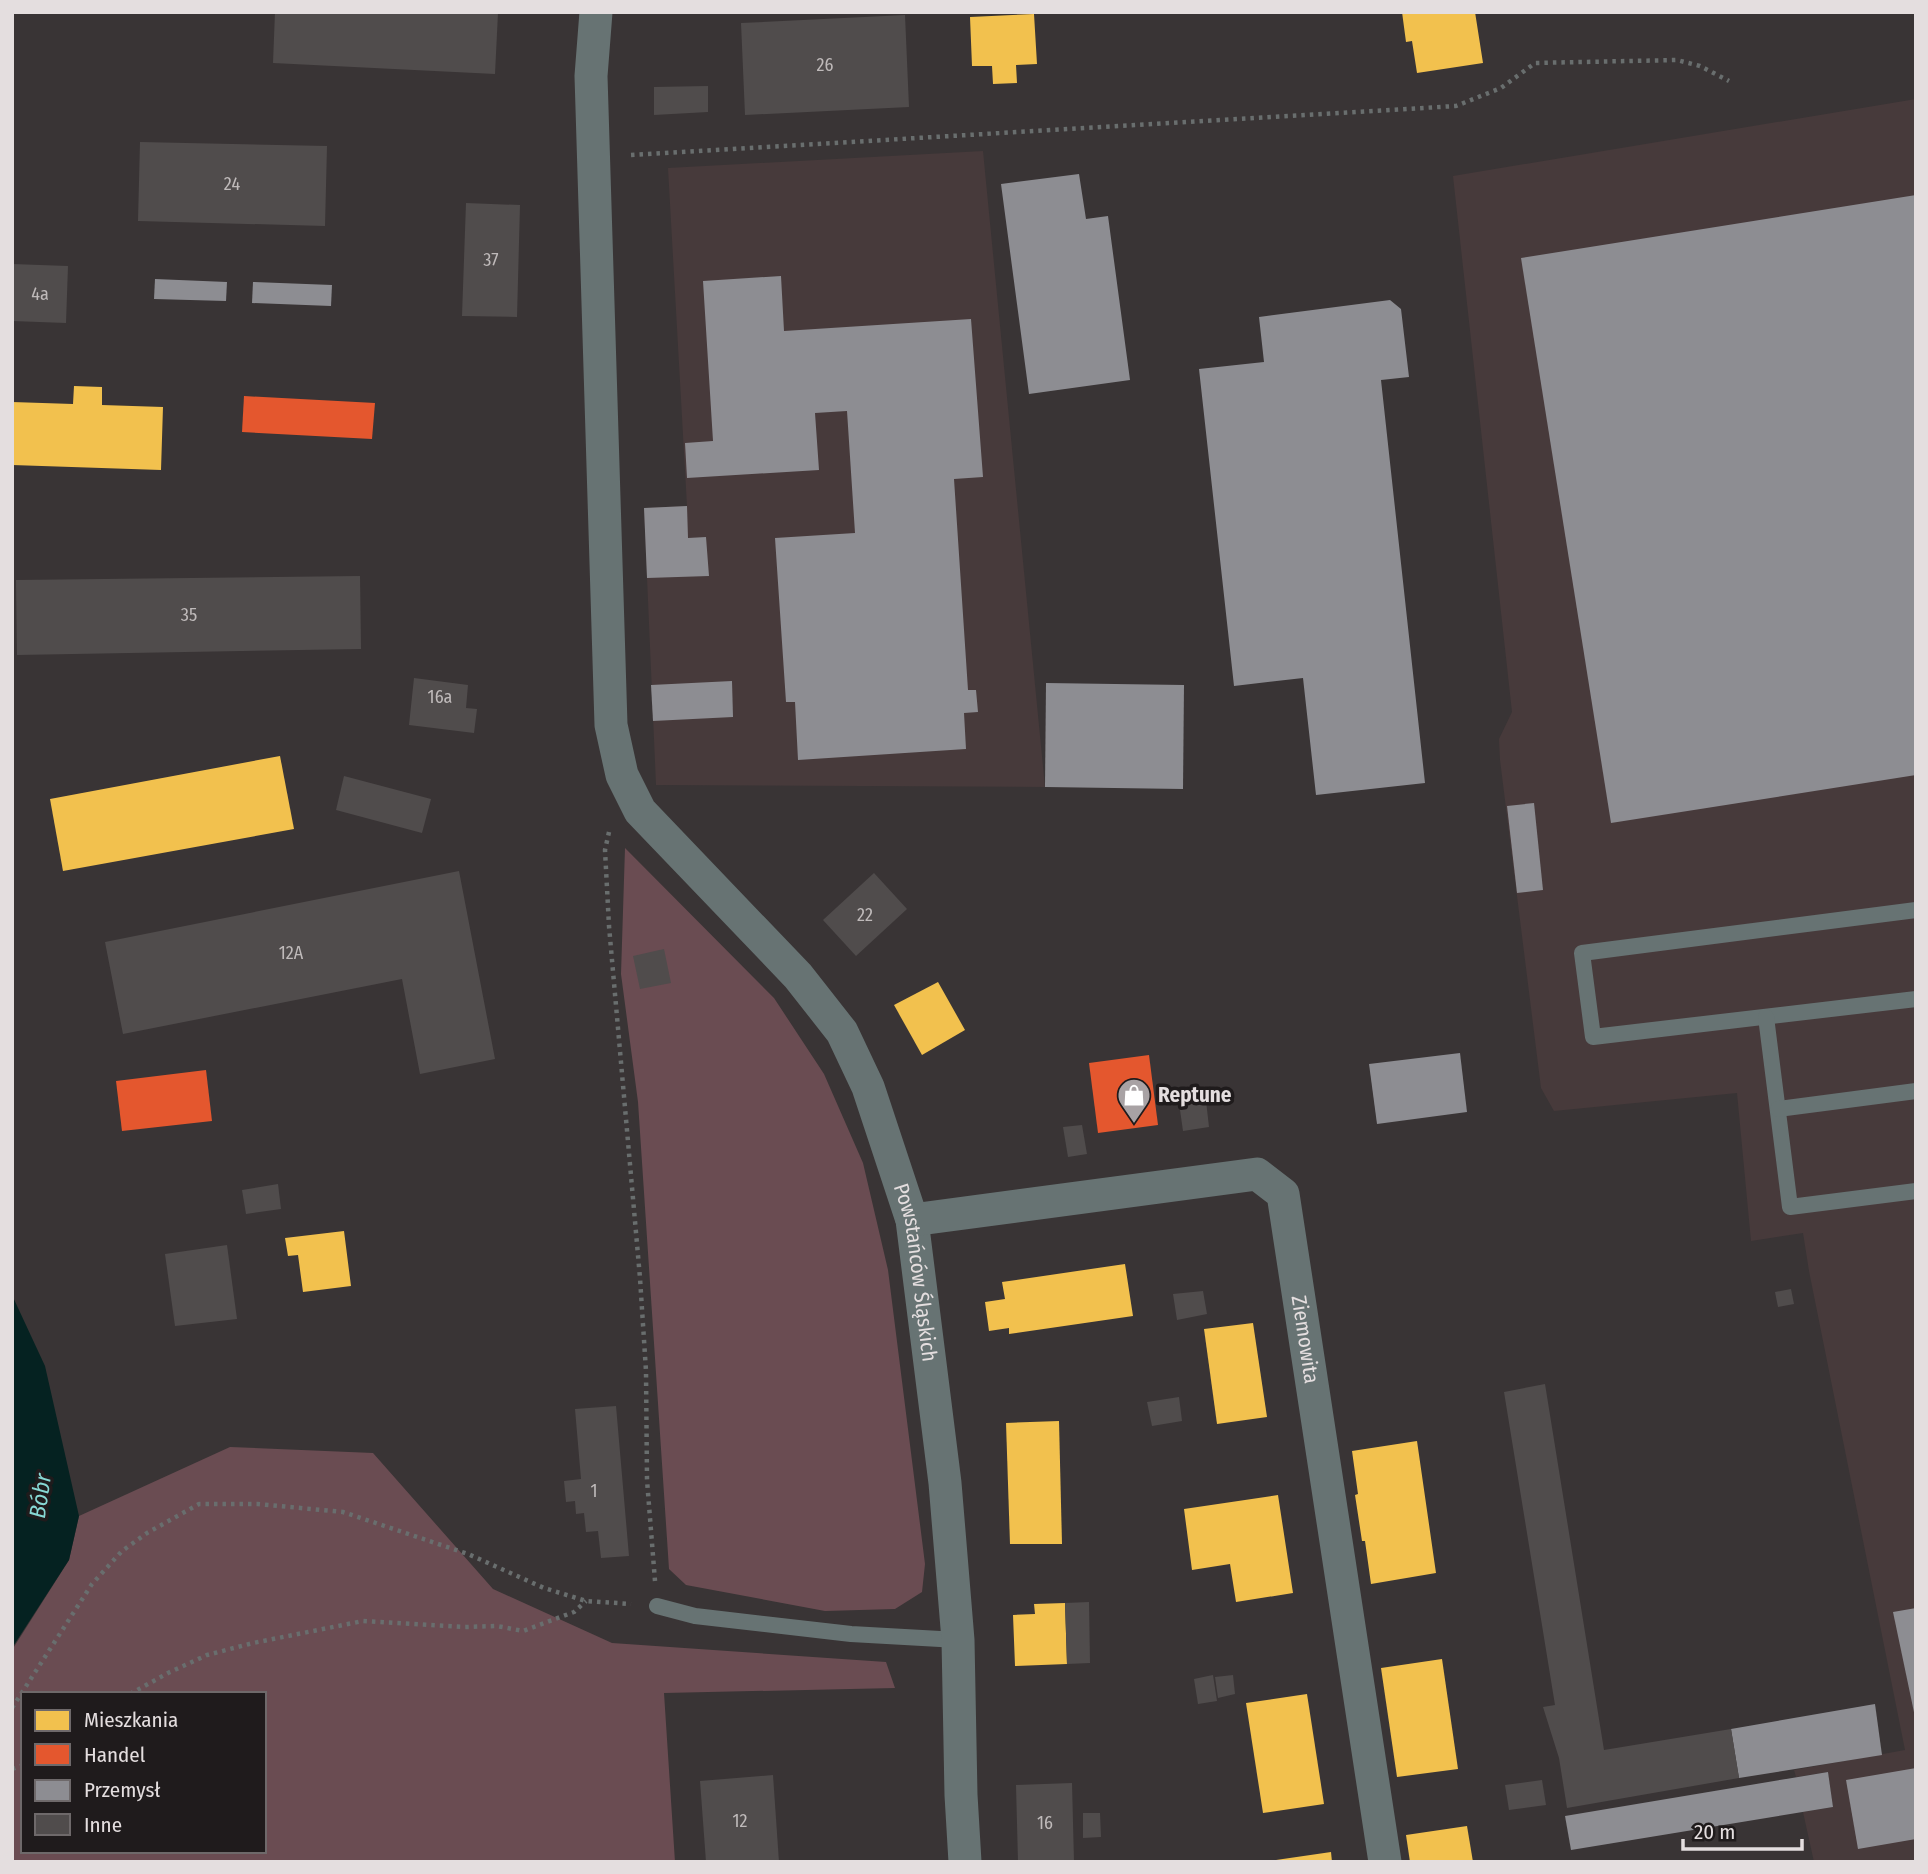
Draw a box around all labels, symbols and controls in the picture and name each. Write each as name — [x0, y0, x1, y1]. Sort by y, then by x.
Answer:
house number: 26 — [817, 54, 834, 76]
house number: 24 — [224, 173, 240, 195]
house number: 37 — [483, 249, 499, 271]
house number: 4a — [31, 283, 49, 305]
house number: 35 — [181, 604, 197, 626]
house number: 16a — [428, 686, 453, 708]
house number: 22 — [857, 904, 873, 926]
house number: 12A — [279, 942, 304, 964]
shop icon: Reptune — [1115, 1076, 1153, 1125]
place label: Reptune — [1158, 1082, 1232, 1108]
street label: Powstańców Śląskich — [888, 1180, 943, 1363]
street label: Ziemowita — [1286, 1294, 1325, 1385]
water label: Bóbr — [23, 1471, 57, 1520]
house number: 1 — [590, 1480, 598, 1502]
legend — [21, 1692, 266, 1853]
text: Mieszkania — [84, 1707, 178, 1733]
text: Handel — [84, 1742, 146, 1768]
text: Przemysł — [84, 1777, 161, 1803]
scale bar — [1683, 1808, 1802, 1852]
house number: 12 — [733, 1810, 748, 1832]
text: Inne — [84, 1812, 122, 1838]
house number: 16 — [1037, 1812, 1053, 1834]
text: 20 m — [1694, 1819, 1735, 1845]

